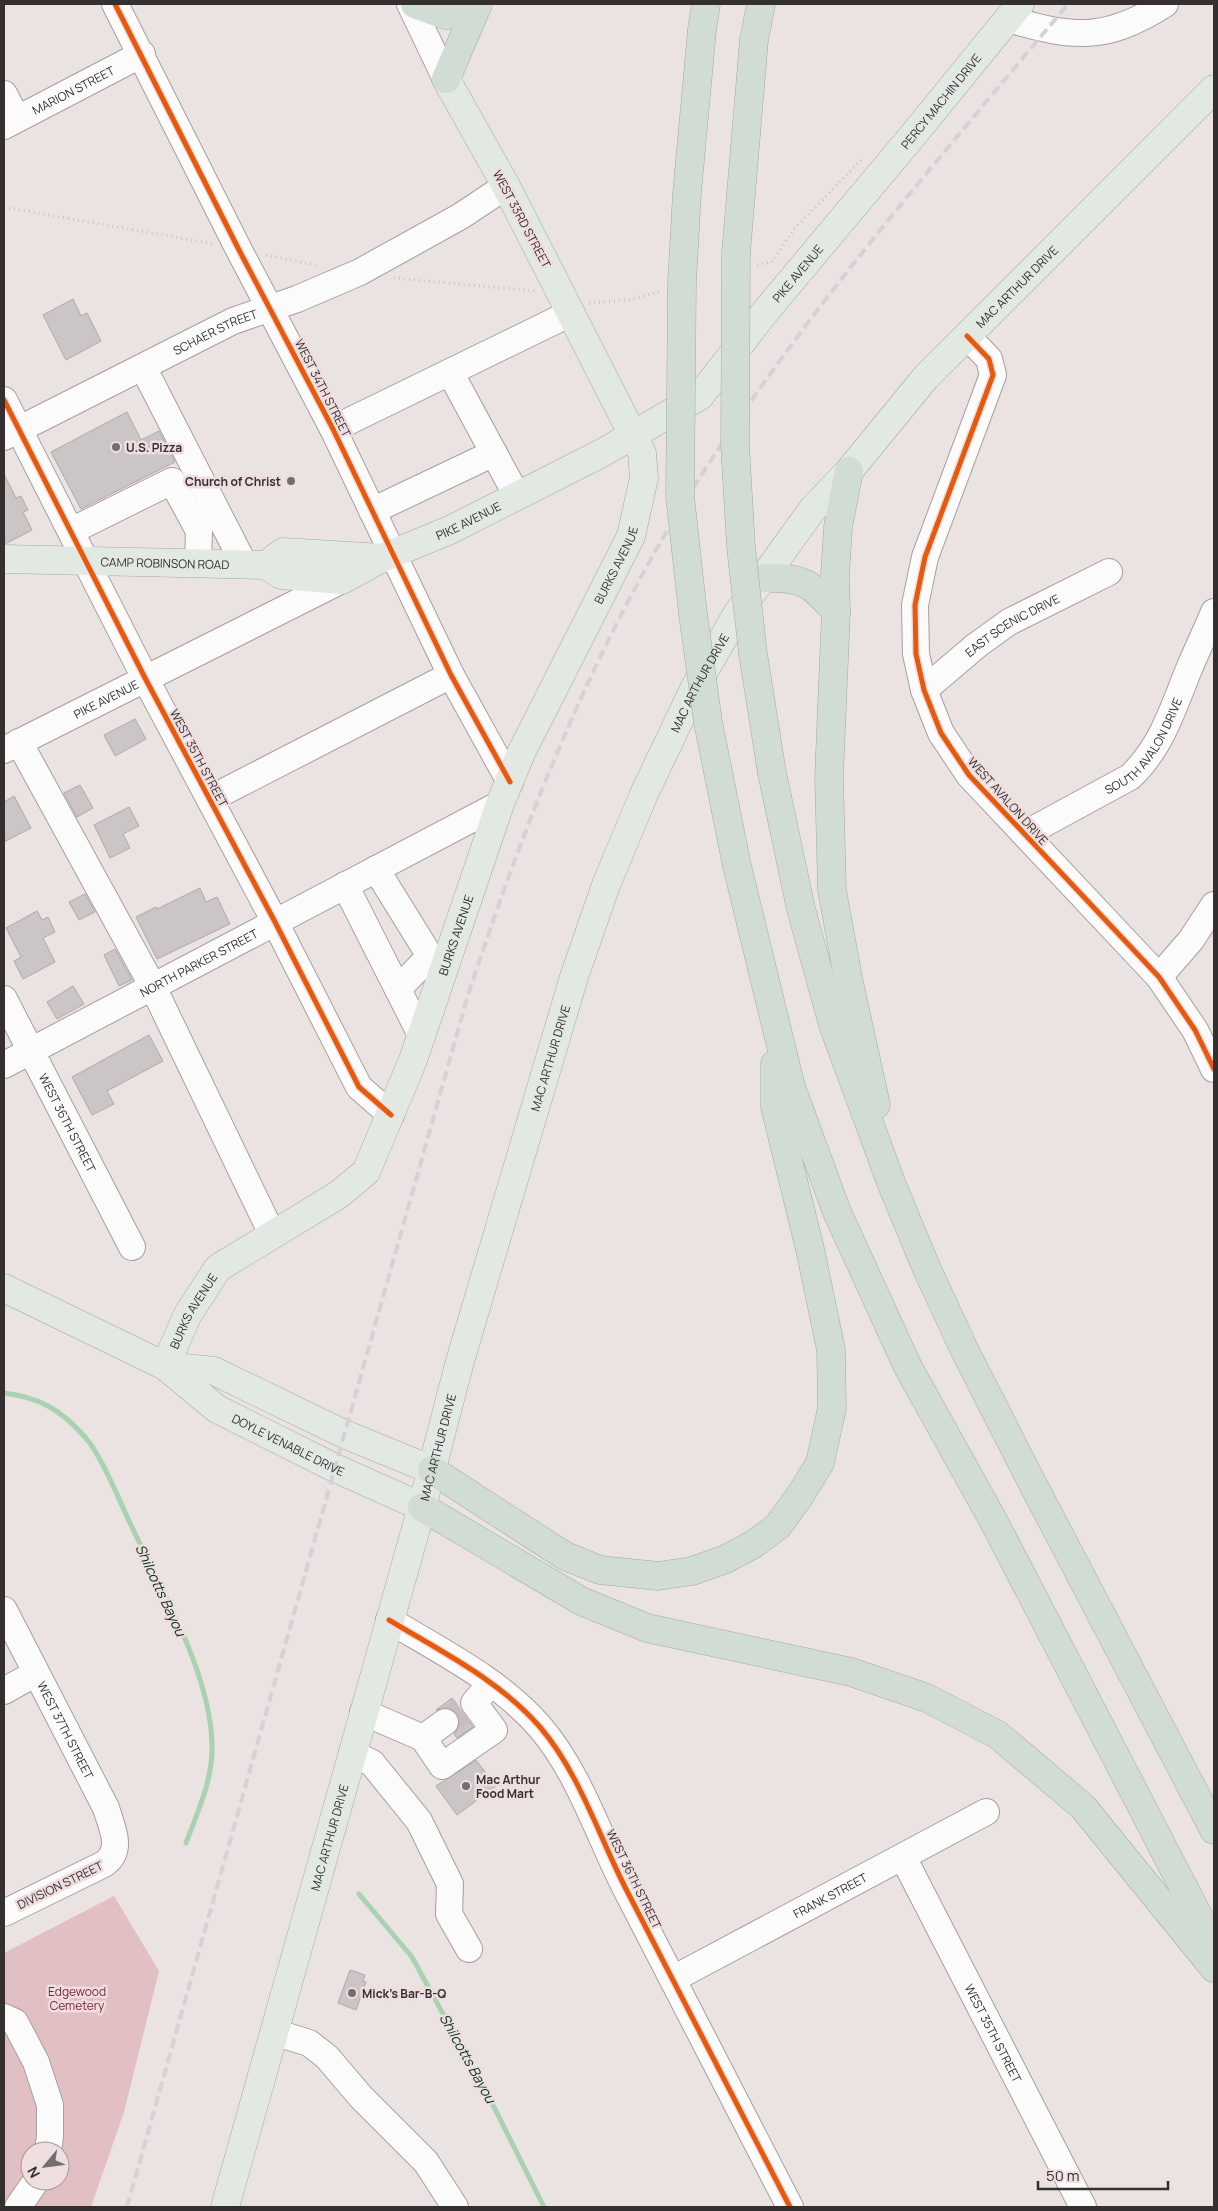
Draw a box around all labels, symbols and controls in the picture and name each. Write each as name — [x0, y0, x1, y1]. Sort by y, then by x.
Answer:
street label: PERCY MACHIN DRIVE — [897, 50, 985, 152]
street label: MARION STREET — [29, 61, 118, 118]
street label: WEST 33RD STREET — [489, 167, 555, 272]
street label: PIKE AVENUE — [768, 241, 827, 306]
street label: MAC ARTHUR DRIVE — [972, 241, 1062, 331]
street label: SCHAER STREET — [170, 305, 260, 359]
street label: WEST 34TH STREET — [291, 336, 355, 441]
place label: U.S. Pizza — [126, 439, 182, 456]
marker: U.S. Pizza — [110, 441, 122, 453]
place label: Church of Christ — [185, 473, 281, 490]
marker: Church of Christ — [285, 475, 297, 487]
street label: PIKE AVENUE — [433, 497, 504, 544]
street label: BURKS AVENUE — [590, 525, 641, 607]
street label: CAMP ROBINSON ROAD — [100, 553, 230, 573]
street label: EAST SCENIC DRIVE — [961, 590, 1062, 660]
street label: MAC ARTHUR DRIVE — [666, 630, 733, 735]
street label: PIKE AVENUE — [70, 675, 141, 722]
street label: SOUTH AVALON DRIVE — [1101, 695, 1186, 798]
street label: WEST 35TH STREET — [166, 706, 232, 811]
street label: WEST AVALON DRIVE — [964, 753, 1052, 849]
street label: BURKS AVENUE — [434, 892, 477, 978]
street label: NORTH PARKER STREET — [137, 924, 261, 1001]
street label: MAC ARTHUR DRIVE — [526, 1003, 574, 1113]
street label: WEST 36TH STREET — [35, 1070, 101, 1176]
street label: BURKS AVENUE — [165, 1270, 221, 1351]
street label: MAC ARTHUR DRIVE — [415, 1392, 460, 1503]
street label: DOYLE VENABLE DRIVE — [229, 1409, 347, 1480]
water label: Shilcotts Bayou — [131, 1541, 191, 1641]
street label: WEST 37TH STREET — [34, 1678, 98, 1783]
place label: Mac Arthur Food Mart — [476, 1771, 541, 1802]
marker: Mac Arthur Food Mart — [460, 1780, 472, 1792]
street label: MAC ARTHUR DRIVE — [306, 1782, 352, 1893]
street label: WEST 36TH STREET — [602, 1826, 666, 1933]
street label: DIVISION STREET — [14, 1857, 106, 1913]
street label: FRANK STREET — [790, 1868, 871, 1922]
street label: WEST 35TH STREET — [961, 1981, 1026, 2086]
park label: Edgewood Cemetery — [48, 1983, 106, 2014]
place label: Mick's Bar-B-Q — [362, 1985, 446, 2002]
marker: Mick's Bar-B-Q — [346, 1987, 358, 1999]
water label: Shilcotts Bayou — [436, 2010, 501, 2108]
north arrow — [20, 2141, 70, 2191]
scale bar — [1038, 2158, 1168, 2190]
text: N — [22, 2164, 44, 2182]
text: 50 m — [1046, 2165, 1080, 2186]

